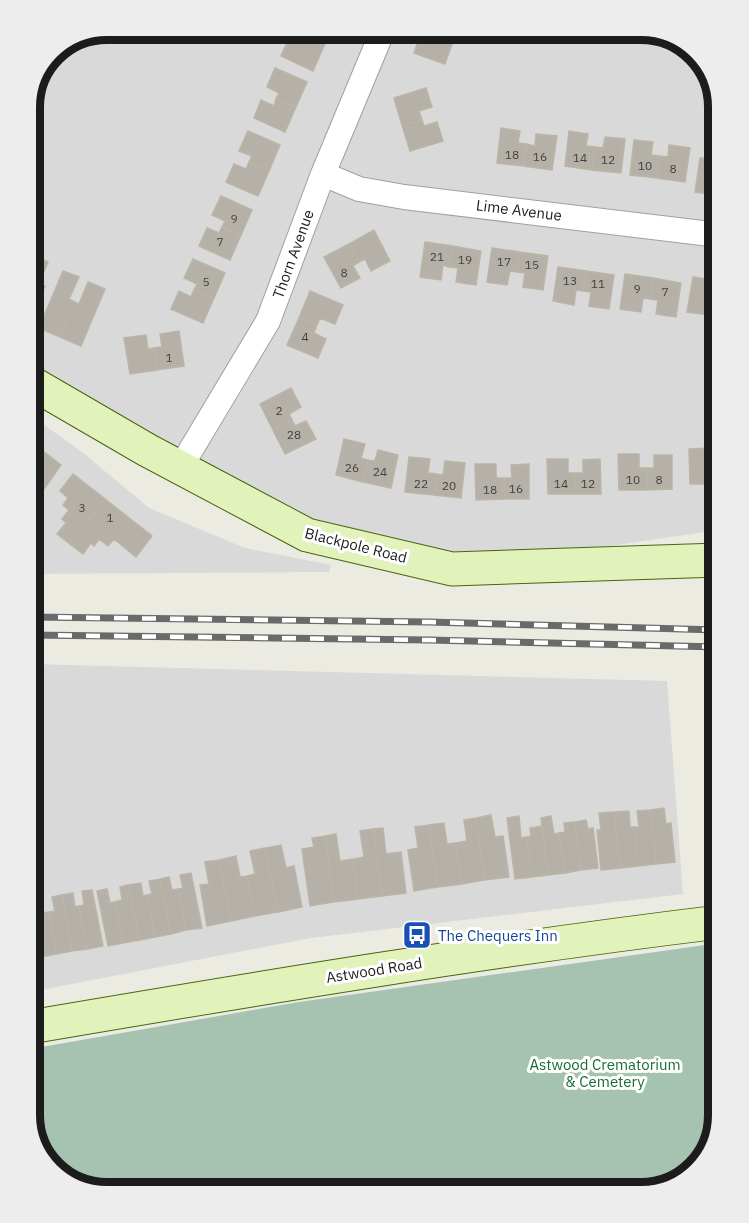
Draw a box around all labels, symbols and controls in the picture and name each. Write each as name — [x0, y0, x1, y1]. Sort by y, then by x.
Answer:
house number: 18 — [505, 147, 519, 162]
house number: 16 — [533, 149, 547, 164]
house number: 14 — [573, 150, 587, 165]
house number: 12 — [601, 152, 615, 167]
house number: 10 — [638, 158, 652, 173]
house number: 8 — [669, 161, 677, 176]
street label: Lime Avenue — [475, 195, 563, 225]
street label: Thorn Avenue — [268, 207, 318, 301]
house number: 9 — [230, 211, 238, 226]
house number: 7 — [216, 234, 224, 249]
house number: 21 — [430, 249, 444, 264]
house number: 19 — [458, 252, 472, 267]
house number: 17 — [497, 254, 511, 269]
house number: 15 — [525, 257, 539, 272]
house number: 8 — [340, 265, 348, 280]
house number: 13 — [563, 273, 577, 288]
house number: 5 — [202, 274, 210, 289]
house number: 11 — [591, 276, 605, 291]
house number: 9 — [633, 281, 641, 296]
house number: 7 — [661, 284, 669, 299]
house number: 4 — [301, 329, 309, 344]
house number: 1 — [165, 350, 173, 365]
house number: 2 — [275, 403, 283, 418]
house number: 28 — [287, 427, 301, 442]
house number: 26 — [345, 460, 359, 475]
house number: 24 — [373, 464, 387, 479]
house number: 10 — [626, 472, 640, 487]
house number: 8 — [655, 472, 663, 487]
house number: 22 — [414, 476, 428, 491]
house number: 14 — [554, 476, 568, 491]
house number: 12 — [581, 476, 595, 491]
house number: 20 — [442, 478, 456, 493]
house number: 16 — [509, 481, 523, 496]
house number: 18 — [483, 482, 497, 497]
house number: 3 — [78, 500, 86, 515]
house number: 1 — [106, 510, 114, 525]
street label: Blackpole Road — [303, 523, 409, 567]
bus stop icon: The Chequers Inn — [401, 919, 433, 951]
place label: The Chequers Inn — [438, 926, 558, 945]
street label: Astwood Road — [325, 953, 423, 987]
park label: Astwood Crematorium & Cemetery — [529, 1055, 681, 1091]

